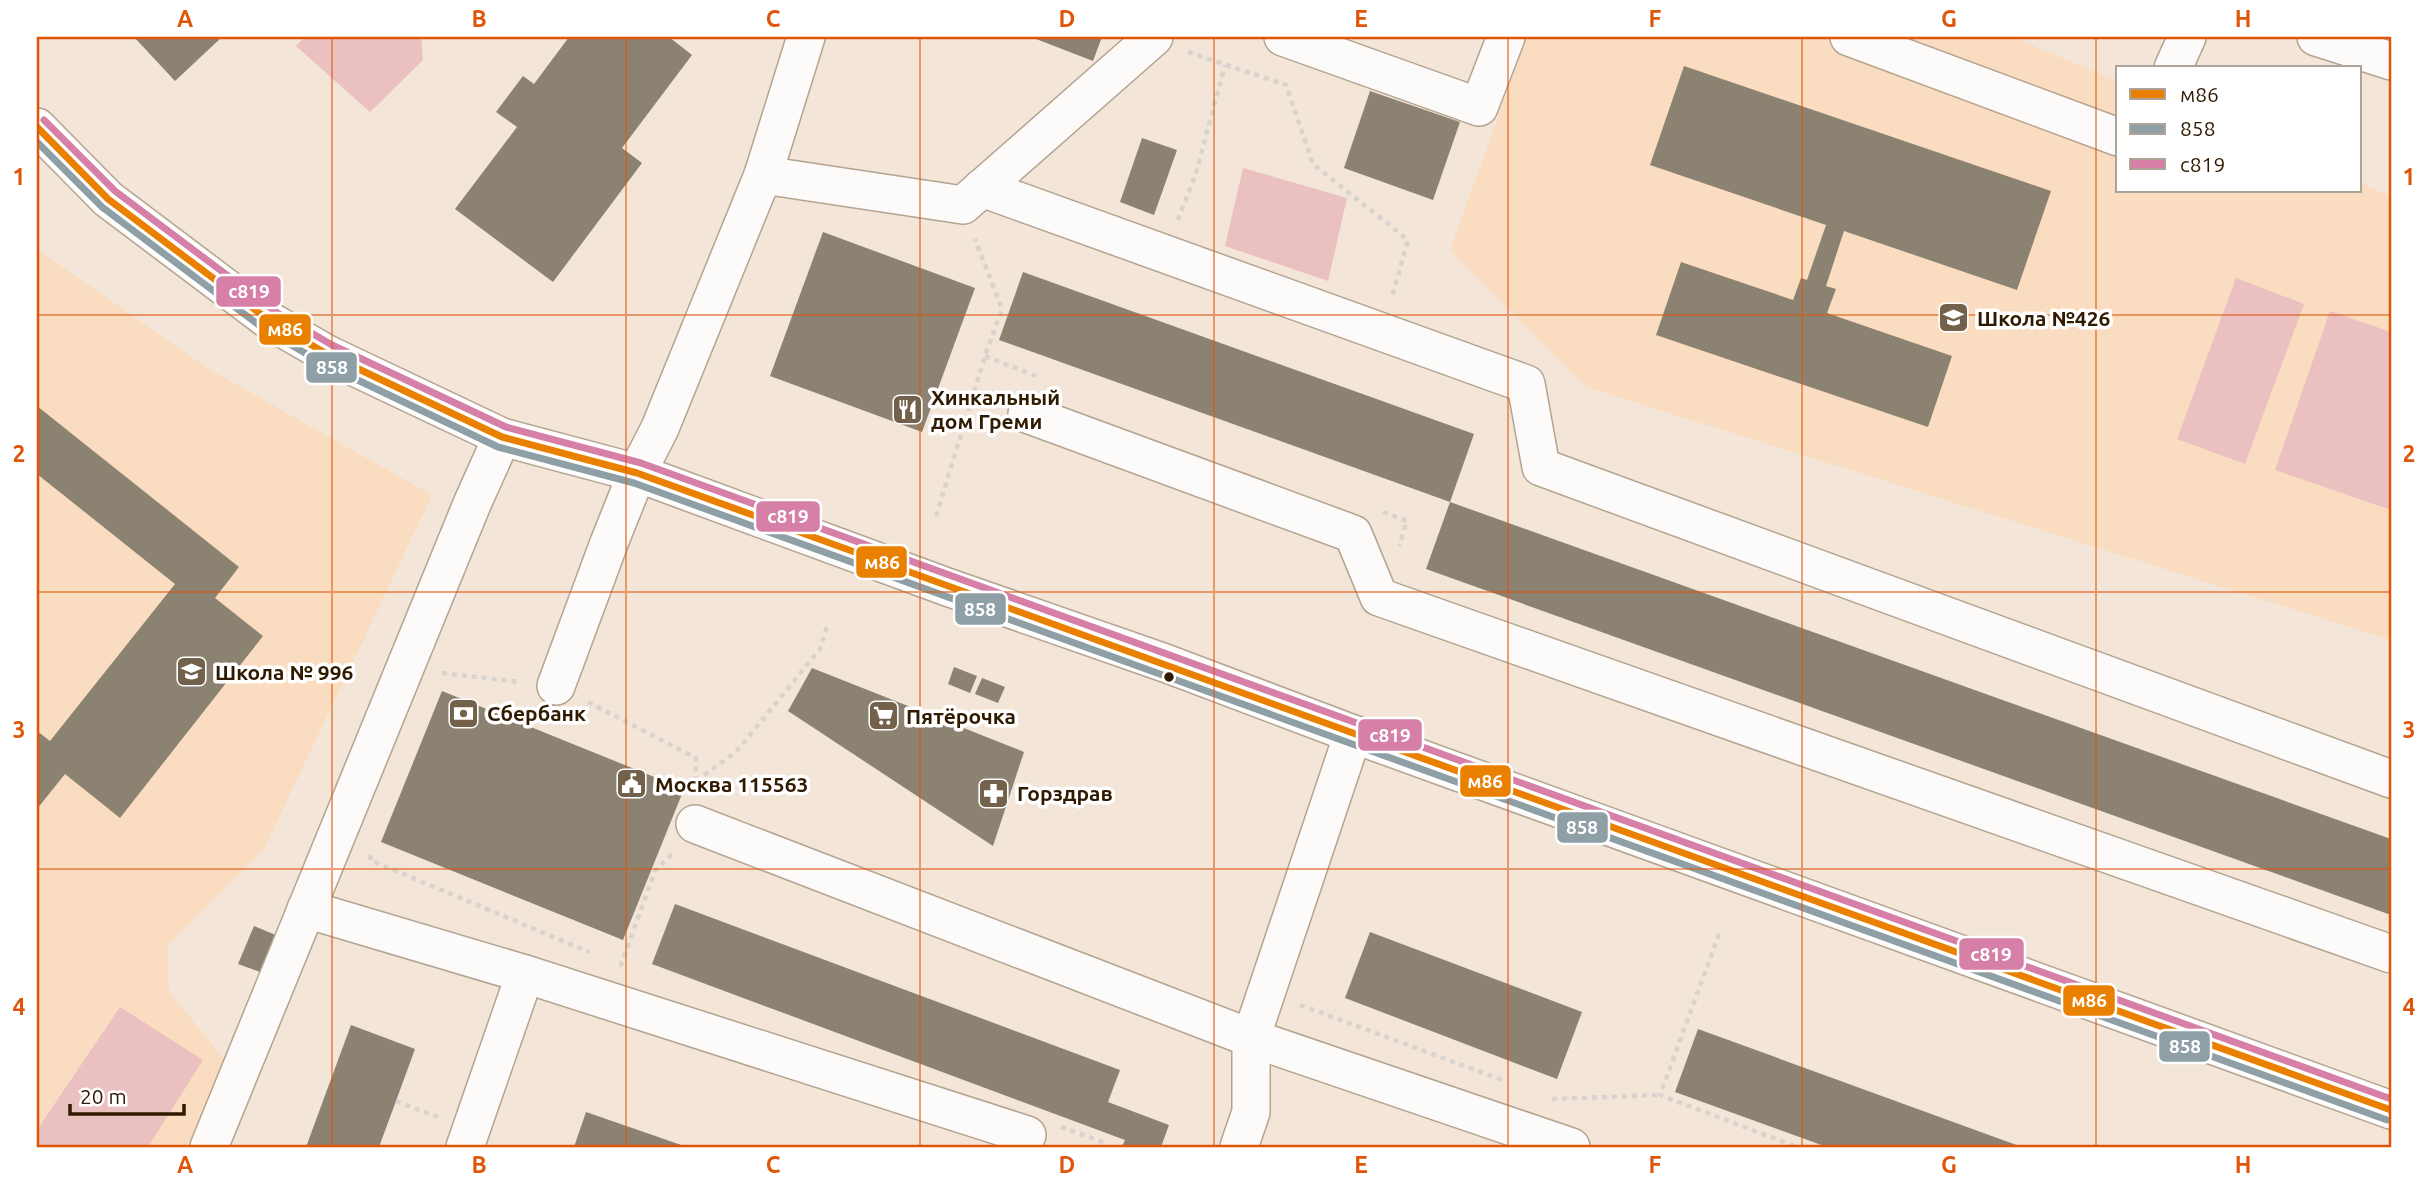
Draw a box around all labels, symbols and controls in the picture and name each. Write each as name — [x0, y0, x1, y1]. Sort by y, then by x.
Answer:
text: A — [177, 6, 193, 31]
text: B — [471, 6, 487, 31]
text: C — [766, 6, 781, 31]
text: D — [1059, 6, 1075, 31]
text: E — [1354, 6, 1368, 31]
text: F — [1649, 6, 1662, 31]
text: G — [1941, 6, 1957, 31]
text: H — [2235, 6, 2251, 31]
legend — [2116, 66, 2362, 192]
text: м86 — [2180, 82, 2219, 106]
text: 858 — [2180, 116, 2216, 140]
text: с819 — [2180, 152, 2225, 176]
text: 1 — [13, 164, 25, 189]
text: 1 — [2403, 164, 2415, 189]
line badge: с819 — [215, 275, 282, 308]
text: с819 — [228, 280, 270, 302]
school or university icon: Школа №426 — [1937, 301, 1971, 335]
place label: Школа №426 — [1977, 306, 2111, 330]
line badge: м86 — [258, 313, 312, 346]
text: м86 — [267, 318, 303, 340]
line badge: 858 — [305, 351, 358, 384]
text: 858 — [316, 356, 348, 378]
place label: Хинкальный дом Греми — [931, 385, 1060, 433]
restaurant icon: Хинкальный дом Греми — [891, 392, 925, 426]
text: 2 — [13, 441, 25, 466]
text: 2 — [2403, 441, 2415, 466]
line badge: с819 — [755, 500, 821, 533]
text: с819 — [767, 505, 809, 527]
line badge: м86 — [855, 545, 908, 579]
text: м86 — [864, 551, 900, 573]
line badge: 858 — [954, 592, 1007, 626]
text: 858 — [964, 598, 996, 620]
school or university icon: Школа № 996 — [175, 655, 209, 689]
place label: Школа № 996 — [215, 660, 354, 684]
unlabelled marker — [1162, 670, 1176, 684]
bank icon: Сбербанк — [447, 696, 481, 730]
supermarket icon: Пятёрочка — [866, 699, 900, 733]
place label: Сбербанк — [487, 701, 586, 725]
place label: Пятёрочка — [906, 704, 1016, 728]
text: 3 — [13, 717, 25, 742]
text: 3 — [2403, 717, 2415, 742]
line badge: с819 — [1357, 718, 1423, 752]
text: с819 — [1369, 724, 1411, 746]
line badge: м86 — [1459, 764, 1512, 798]
public building icon: Москва 115563 — [615, 767, 649, 801]
text: м86 — [1467, 770, 1503, 792]
place label: Москва 115563 — [655, 772, 808, 796]
pharmacy icon: Горздрав — [977, 776, 1011, 810]
place label: Горздрав — [1017, 781, 1113, 805]
line badge: 858 — [1556, 811, 1609, 844]
text: 858 — [1566, 816, 1598, 838]
line badge: с819 — [1958, 937, 2025, 971]
text: с819 — [1970, 943, 2012, 965]
line badge: м86 — [2062, 984, 2116, 1017]
text: м86 — [2071, 989, 2107, 1011]
text: 4 — [13, 994, 26, 1019]
text: 4 — [2403, 994, 2416, 1019]
line badge: 858 — [2158, 1030, 2211, 1063]
text: 858 — [2169, 1035, 2201, 1057]
scale bar — [70, 1072, 184, 1116]
text: 20 m — [80, 1084, 127, 1108]
text: A — [177, 1152, 193, 1177]
text: B — [471, 1152, 487, 1177]
text: C — [766, 1152, 781, 1177]
text: D — [1059, 1152, 1075, 1177]
text: E — [1354, 1152, 1368, 1177]
text: F — [1649, 1152, 1662, 1177]
text: G — [1941, 1152, 1957, 1177]
text: H — [2235, 1152, 2251, 1177]

